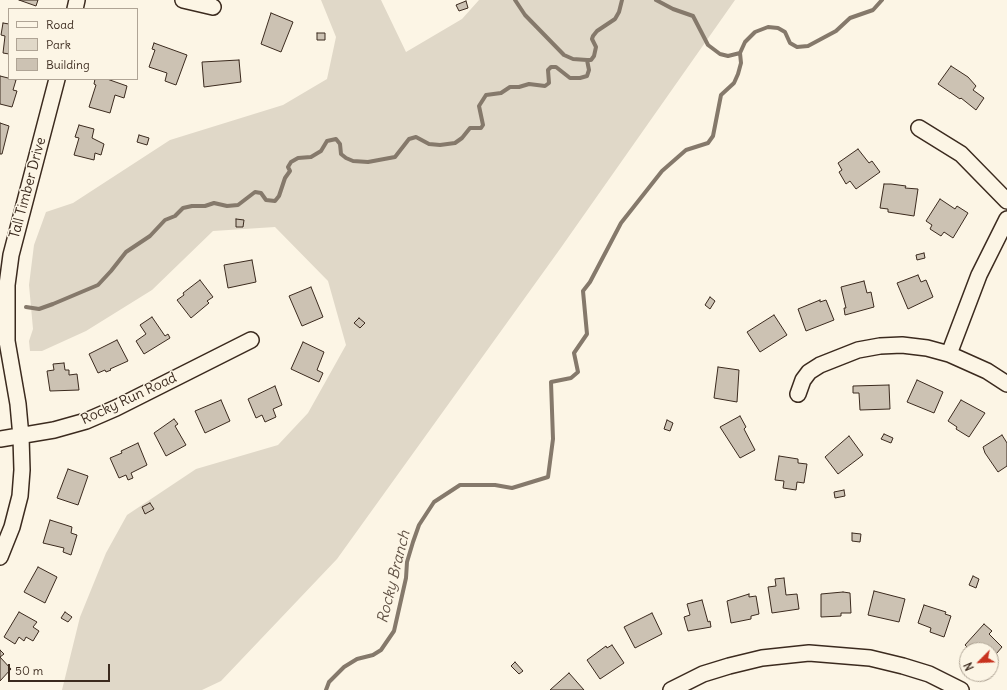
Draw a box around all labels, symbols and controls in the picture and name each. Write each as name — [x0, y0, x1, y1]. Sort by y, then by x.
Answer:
legend — [8, 8, 138, 80]
text: Road — [46, 17, 74, 32]
text: Park — [46, 37, 71, 52]
text: Building — [46, 57, 90, 72]
street label: Tall Timber Drive — [6, 136, 50, 240]
street label: Rocky Run Road — [79, 370, 179, 428]
water label: Rocky Branch — [374, 529, 414, 625]
north arrow — [959, 642, 999, 682]
scale bar — [10, 656, 112, 682]
text: N — [961, 660, 977, 673]
text: 50 m — [15, 663, 43, 678]

